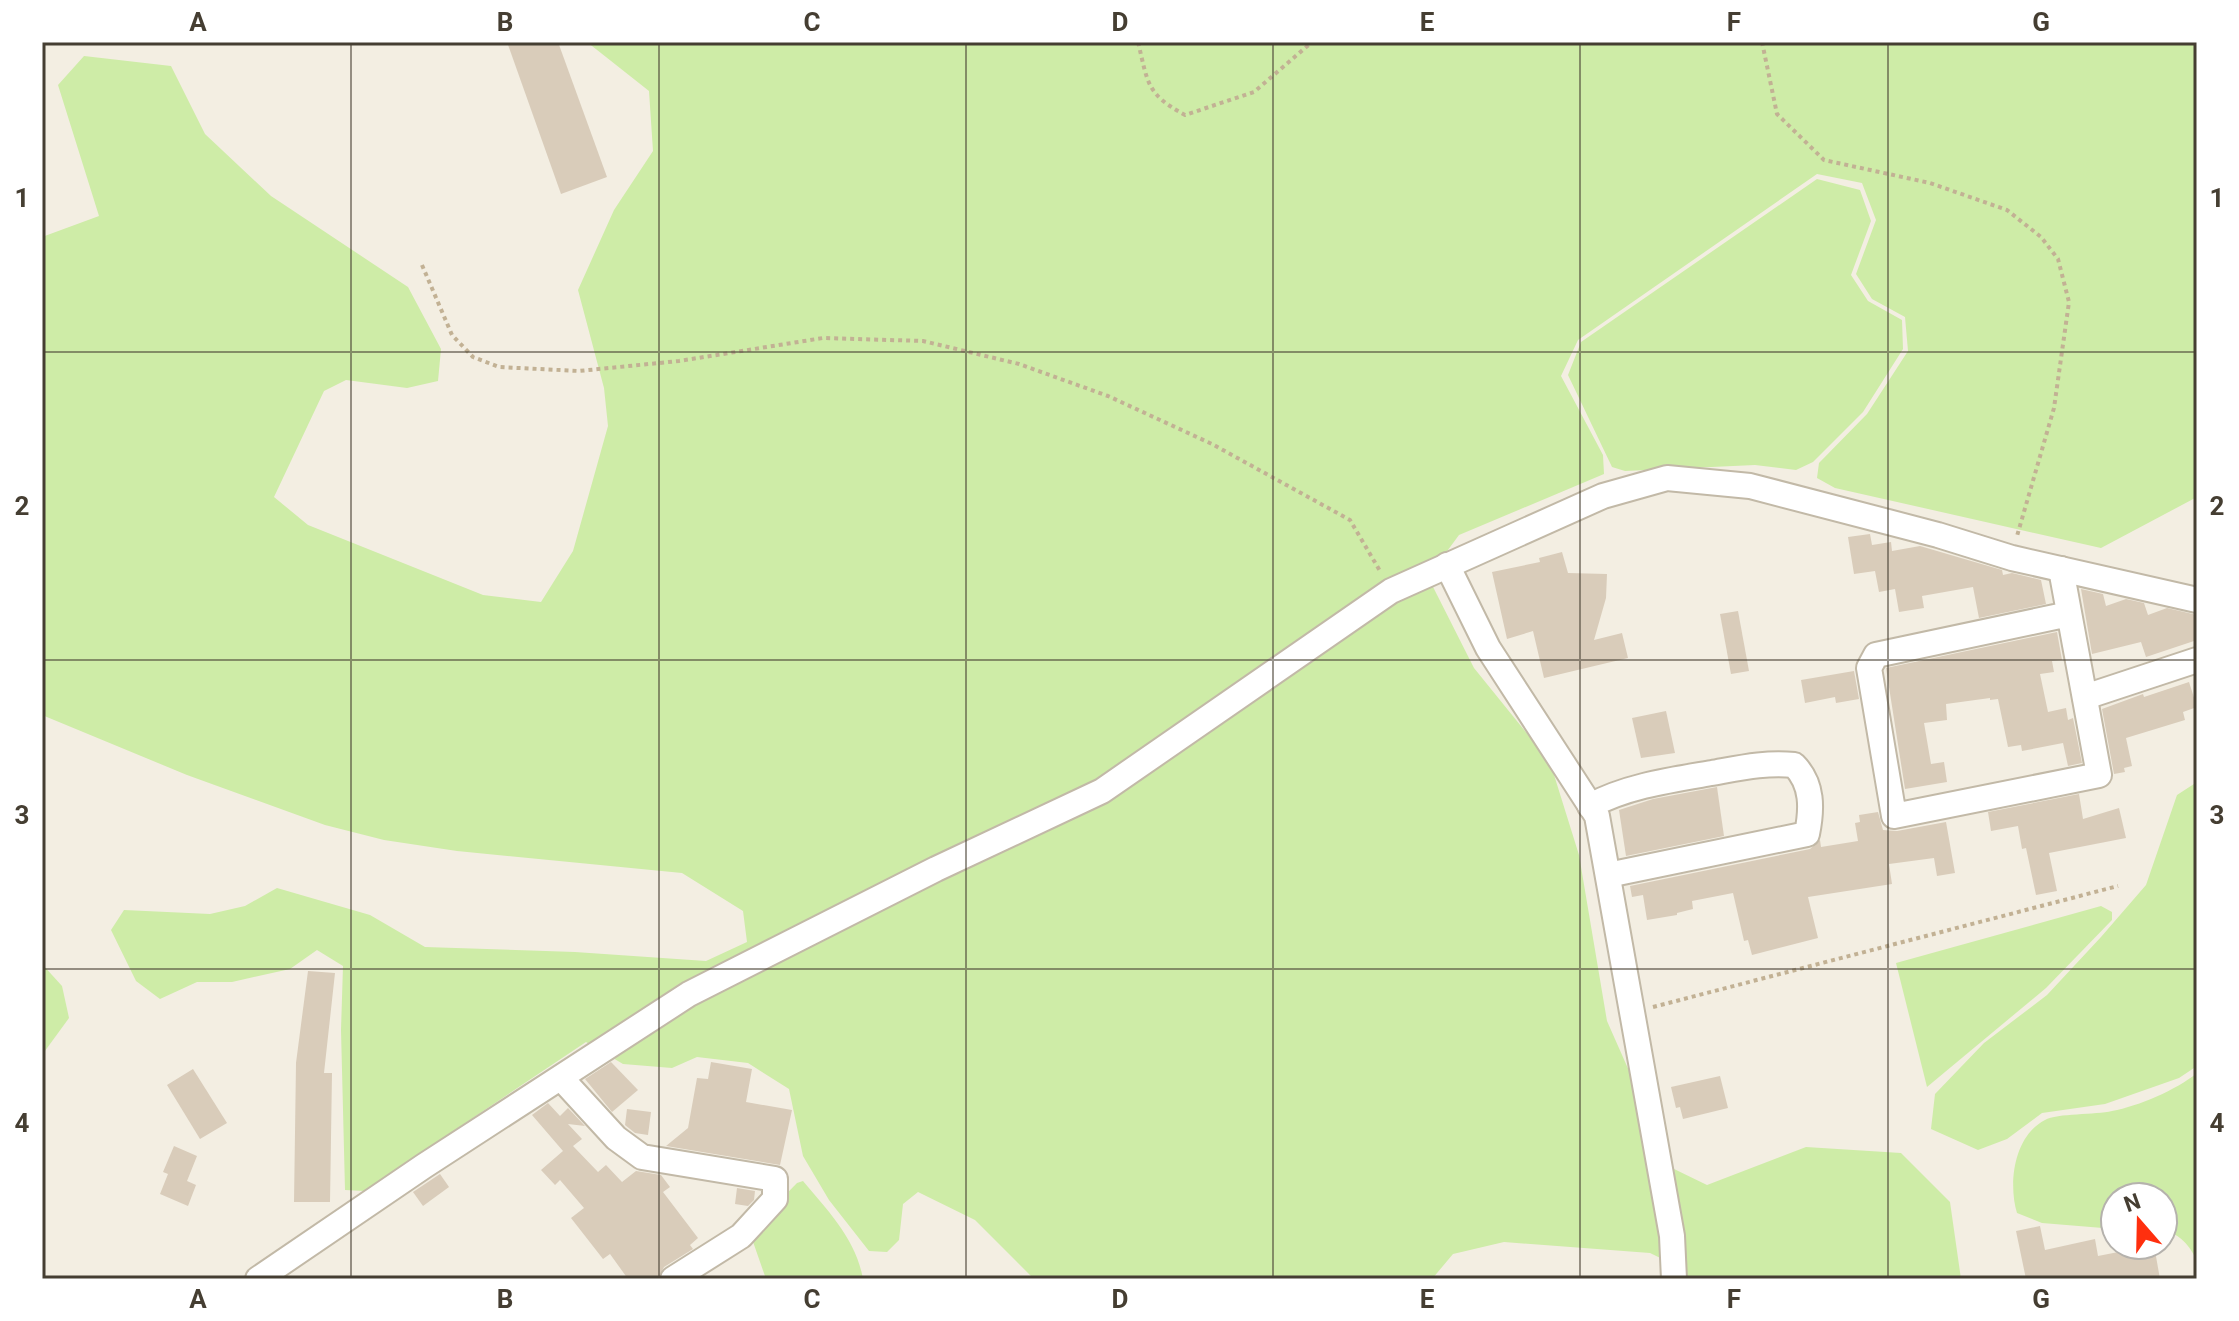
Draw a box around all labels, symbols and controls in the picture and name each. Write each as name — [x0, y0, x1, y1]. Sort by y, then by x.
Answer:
text: A — [189, 7, 207, 37]
text: B — [497, 7, 513, 37]
text: C — [803, 7, 821, 37]
text: D — [1112, 7, 1128, 37]
text: E — [1420, 7, 1435, 37]
text: F — [1727, 7, 1741, 37]
text: G — [2032, 7, 2050, 37]
text: 1 — [15, 183, 29, 213]
text: 1 — [2210, 183, 2224, 213]
text: 2 — [15, 491, 29, 521]
text: 2 — [2210, 491, 2224, 521]
text: 3 — [15, 800, 29, 830]
text: 3 — [2210, 800, 2224, 830]
text: 4 — [15, 1108, 30, 1138]
text: 4 — [2210, 1108, 2225, 1138]
north arrow — [2099, 1181, 2179, 1261]
text: N — [2121, 1188, 2144, 1217]
text: A — [189, 1284, 207, 1314]
text: B — [497, 1284, 513, 1314]
text: C — [803, 1284, 821, 1314]
text: D — [1112, 1284, 1128, 1314]
text: E — [1420, 1284, 1435, 1314]
text: F — [1727, 1284, 1741, 1314]
text: G — [2032, 1284, 2050, 1314]

